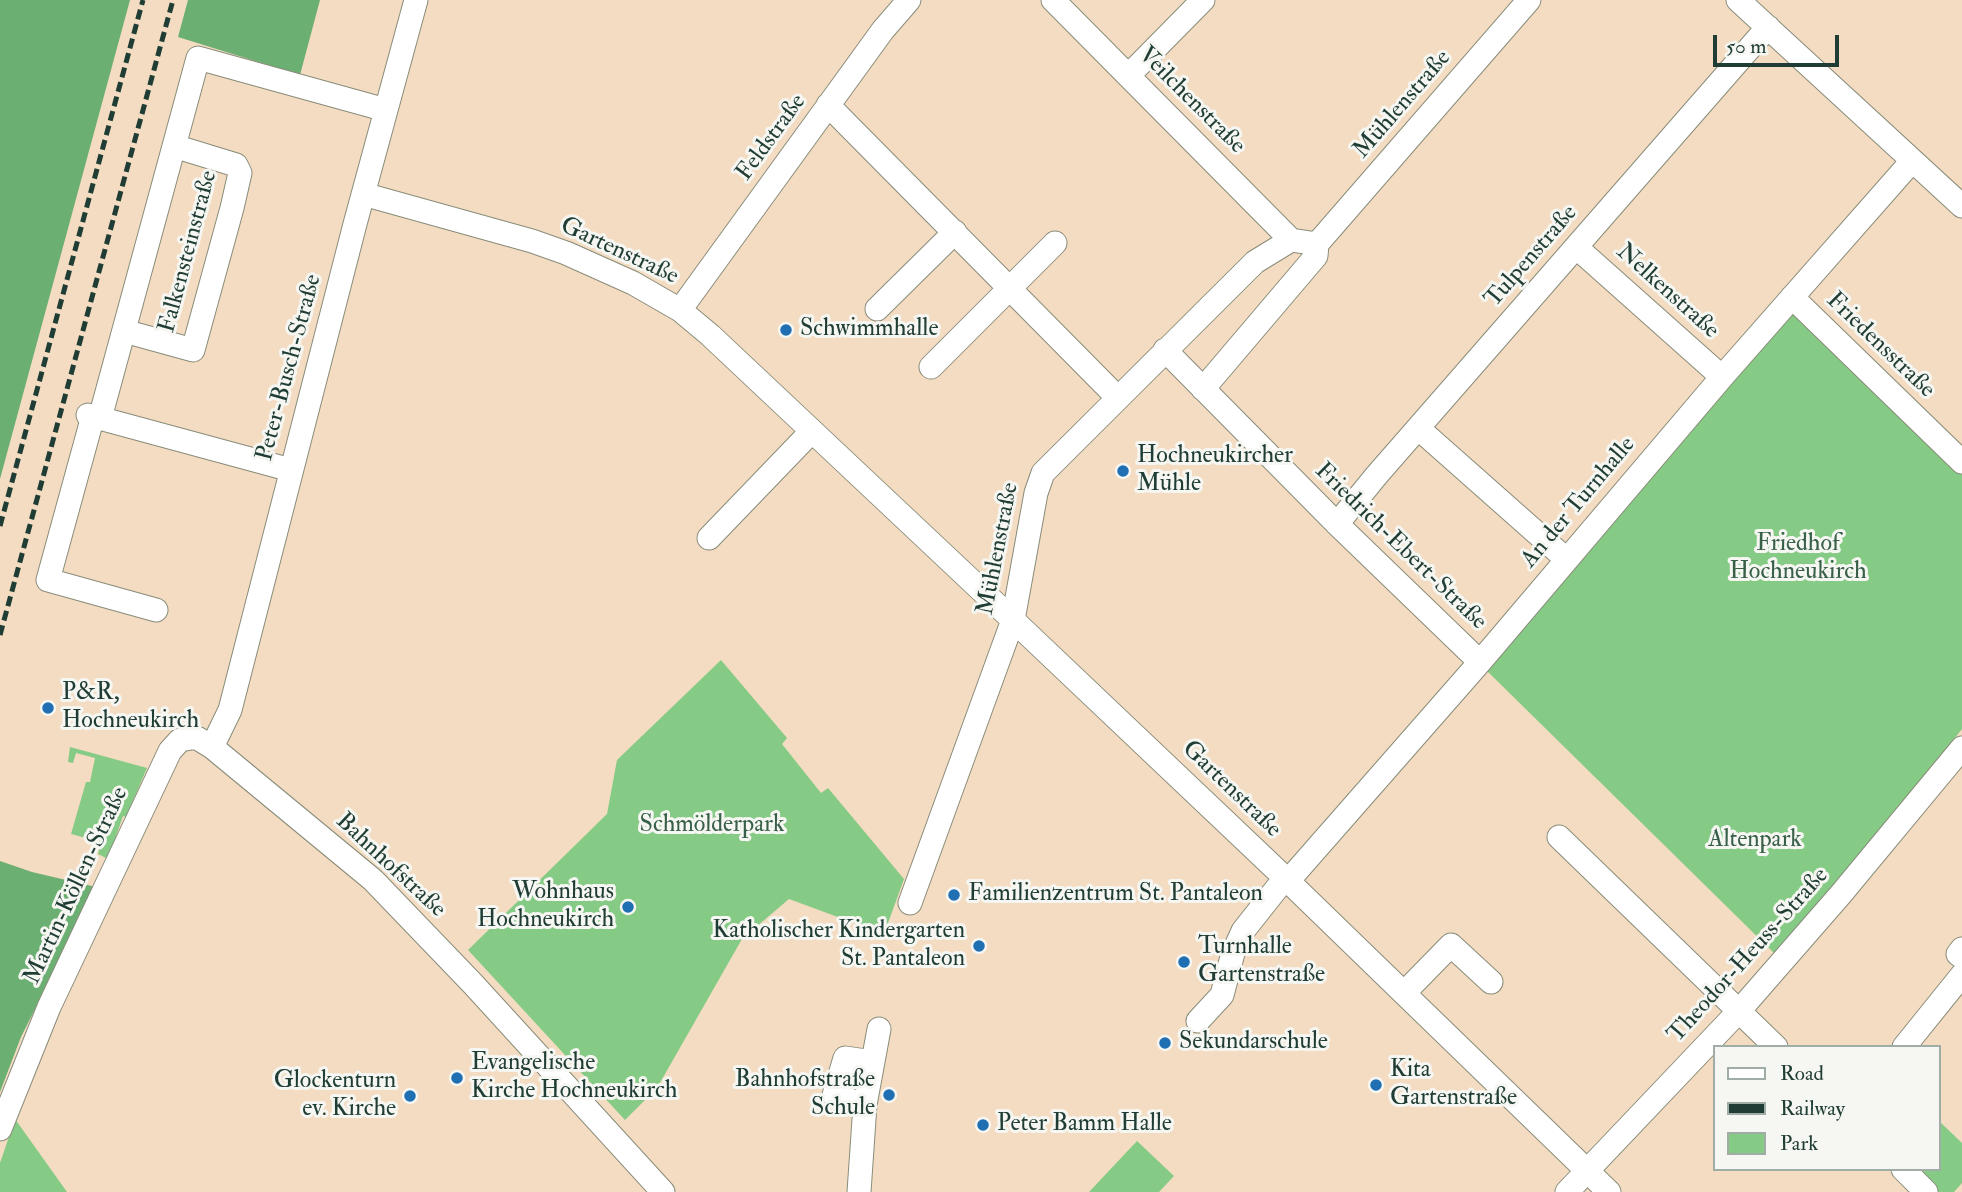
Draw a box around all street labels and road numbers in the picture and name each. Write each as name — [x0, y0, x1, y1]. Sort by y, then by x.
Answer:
street label: Veilchenstraße — [1131, 41, 1251, 161]
street label: Mühlenstraße — [1348, 45, 1458, 165]
street label: Feldstraße — [731, 89, 813, 187]
street label: Falkensteinstraße — [154, 168, 224, 336]
street label: Tulpenstraße — [1480, 200, 1584, 314]
street label: Gartenstraße — [555, 212, 683, 292]
street label: Nelkenstraße — [1610, 238, 1724, 346]
street label: Peter-Busch-Straße — [251, 272, 329, 464]
street label: Friedensstraße — [1820, 287, 1940, 405]
street label: An der Turnhalle — [1516, 432, 1642, 574]
street label: Friedrich-Ebert-Straße — [1308, 457, 1492, 637]
street label: Mühlenstraße — [972, 480, 1026, 618]
street label: Gartenstraße — [1175, 736, 1287, 844]
street label: Martin-Köllen-Straße — [19, 783, 135, 989]
street label: Bahnhofstraße — [329, 808, 451, 924]
street label: Theodor-Heuss-Straße — [1663, 862, 1835, 1050]

